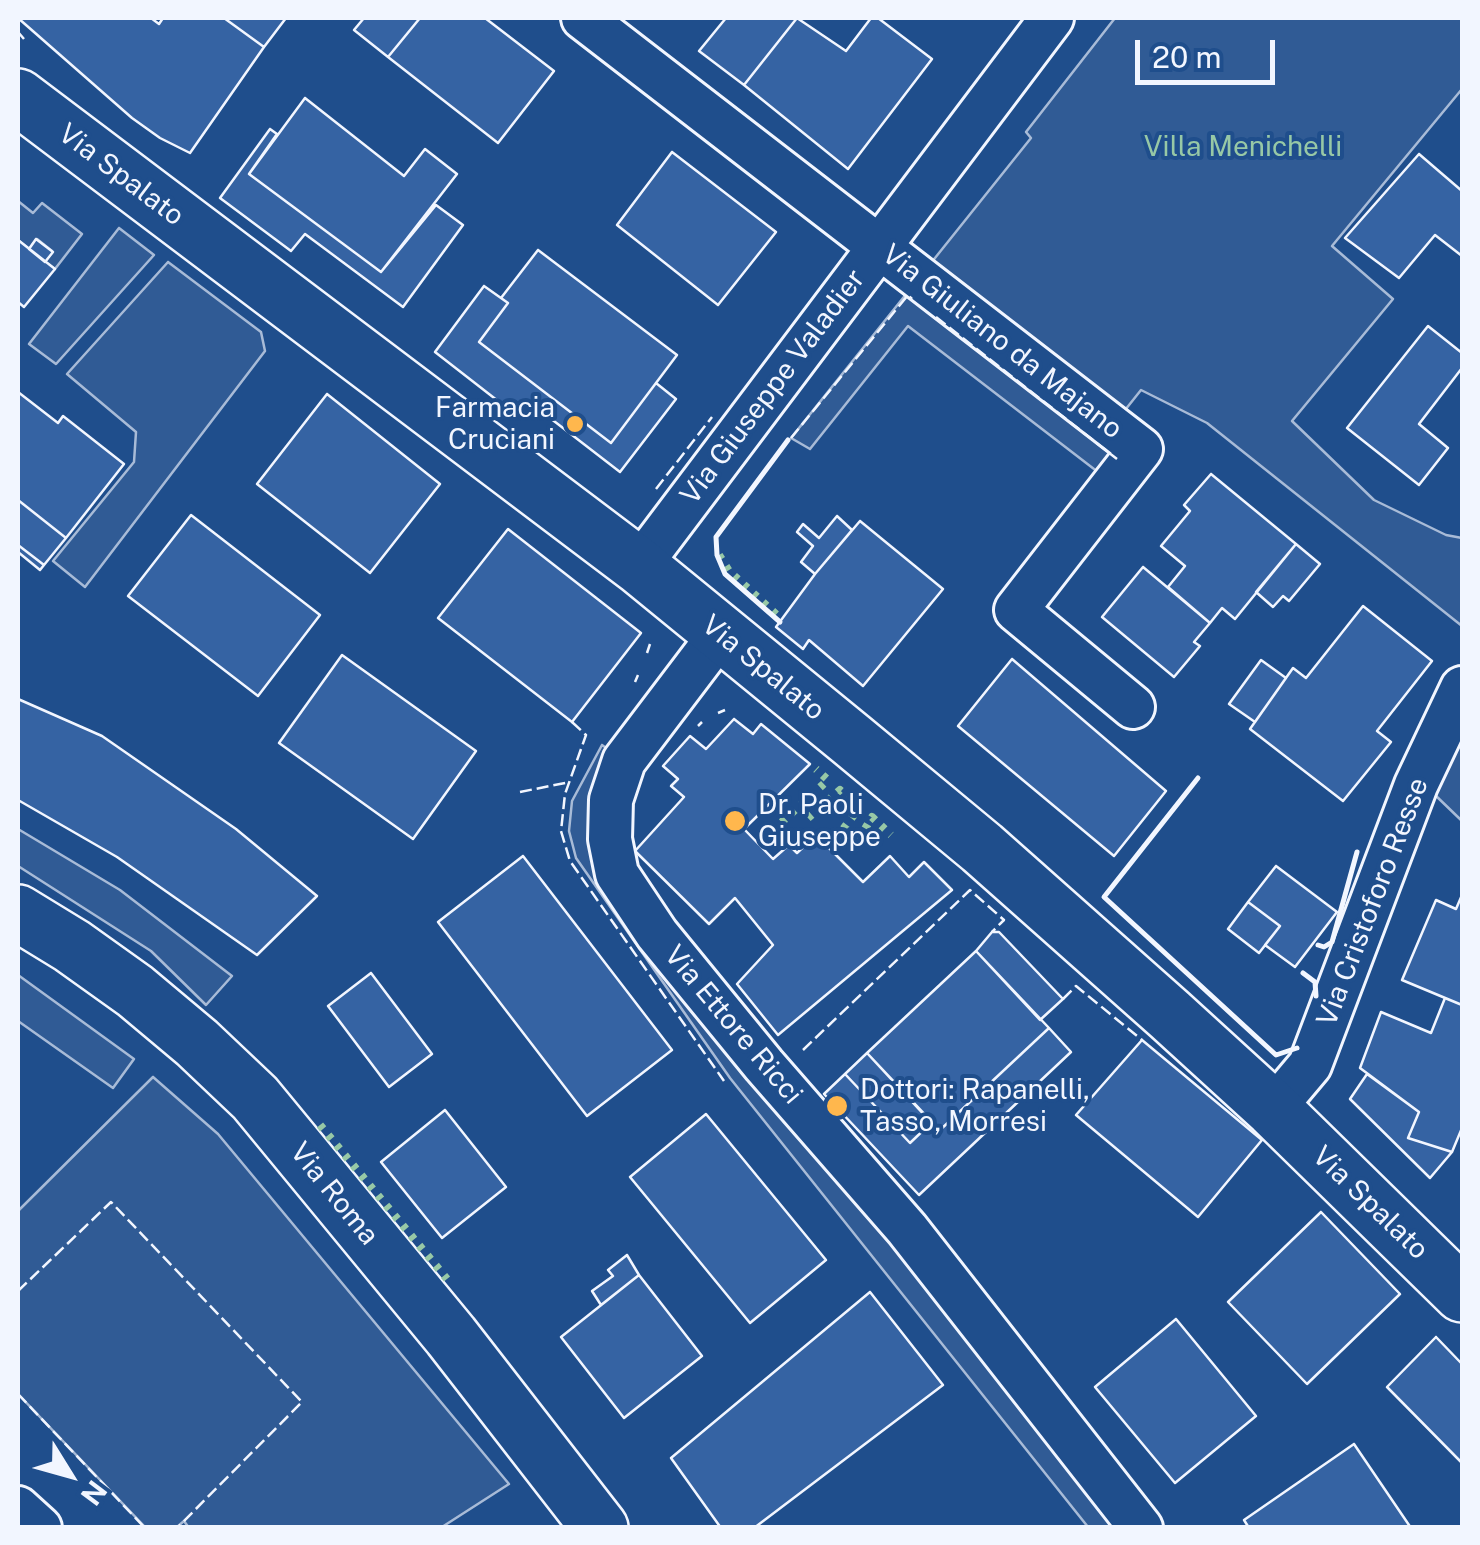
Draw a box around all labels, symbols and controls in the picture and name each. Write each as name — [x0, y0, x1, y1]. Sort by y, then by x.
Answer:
scale bar — [1140, 20, 1280, 82]
text: 20 m — [1152, 39, 1221, 75]
street label: Via Spalato — [52, 117, 190, 233]
park label: Villa Menichelli — [1144, 130, 1342, 164]
street label: Via Giuliano da Majano — [875, 238, 1129, 446]
street label: Via Giuseppe Valadier — [674, 263, 872, 511]
place label: Farmacia Cruciani — [435, 391, 555, 457]
marker: Farmacia Cruciani — [564, 413, 586, 435]
street label: Via Spalato — [695, 608, 831, 728]
street label: Via Cristoforo Resse — [1310, 773, 1436, 1031]
place label: Dr. Paoli Giuseppe — [758, 788, 881, 854]
marker: Dr. Paoli Giuseppe — [722, 808, 748, 834]
street label: Via Ettore Ricci — [657, 939, 809, 1111]
place label: Dottori: Rapanelli, Tasso, Morresi — [860, 1073, 1090, 1139]
marker: Dottori: Rapanelli, Tasso, Morresi — [824, 1093, 850, 1119]
street label: Via Roma — [283, 1136, 385, 1252]
street label: Via Spalato — [1305, 1139, 1435, 1267]
north arrow — [20, 1425, 120, 1525]
text: N — [75, 1475, 114, 1512]

